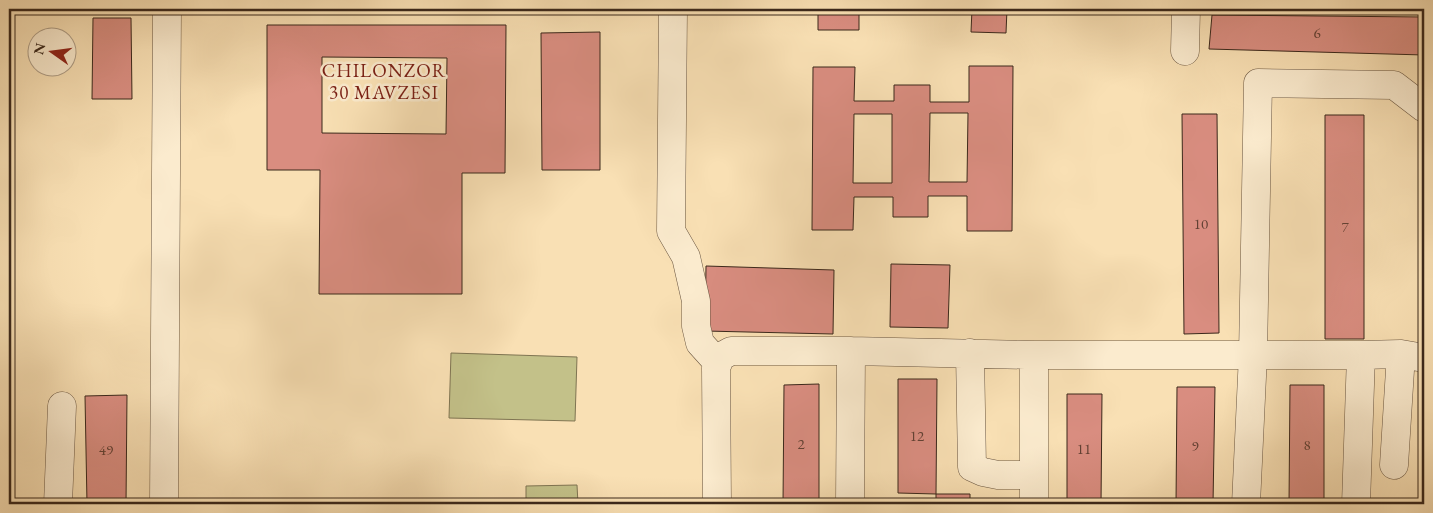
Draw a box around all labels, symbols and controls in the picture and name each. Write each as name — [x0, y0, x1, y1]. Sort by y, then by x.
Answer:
house number: 6 — [1313, 23, 1321, 42]
north arrow — [28, 28, 78, 78]
text: N — [29, 41, 50, 57]
district label: CHILONZOR 30 MAVZESI — [322, 58, 446, 105]
house number: 10 — [1194, 214, 1208, 233]
house number: 7 — [1341, 217, 1349, 236]
house number: 12 — [910, 426, 925, 445]
house number: 2 — [797, 434, 805, 453]
house number: 8 — [1303, 435, 1311, 454]
house number: 9 — [1191, 436, 1199, 455]
house number: 11 — [1077, 439, 1091, 458]
house number: 49 — [99, 440, 113, 459]

